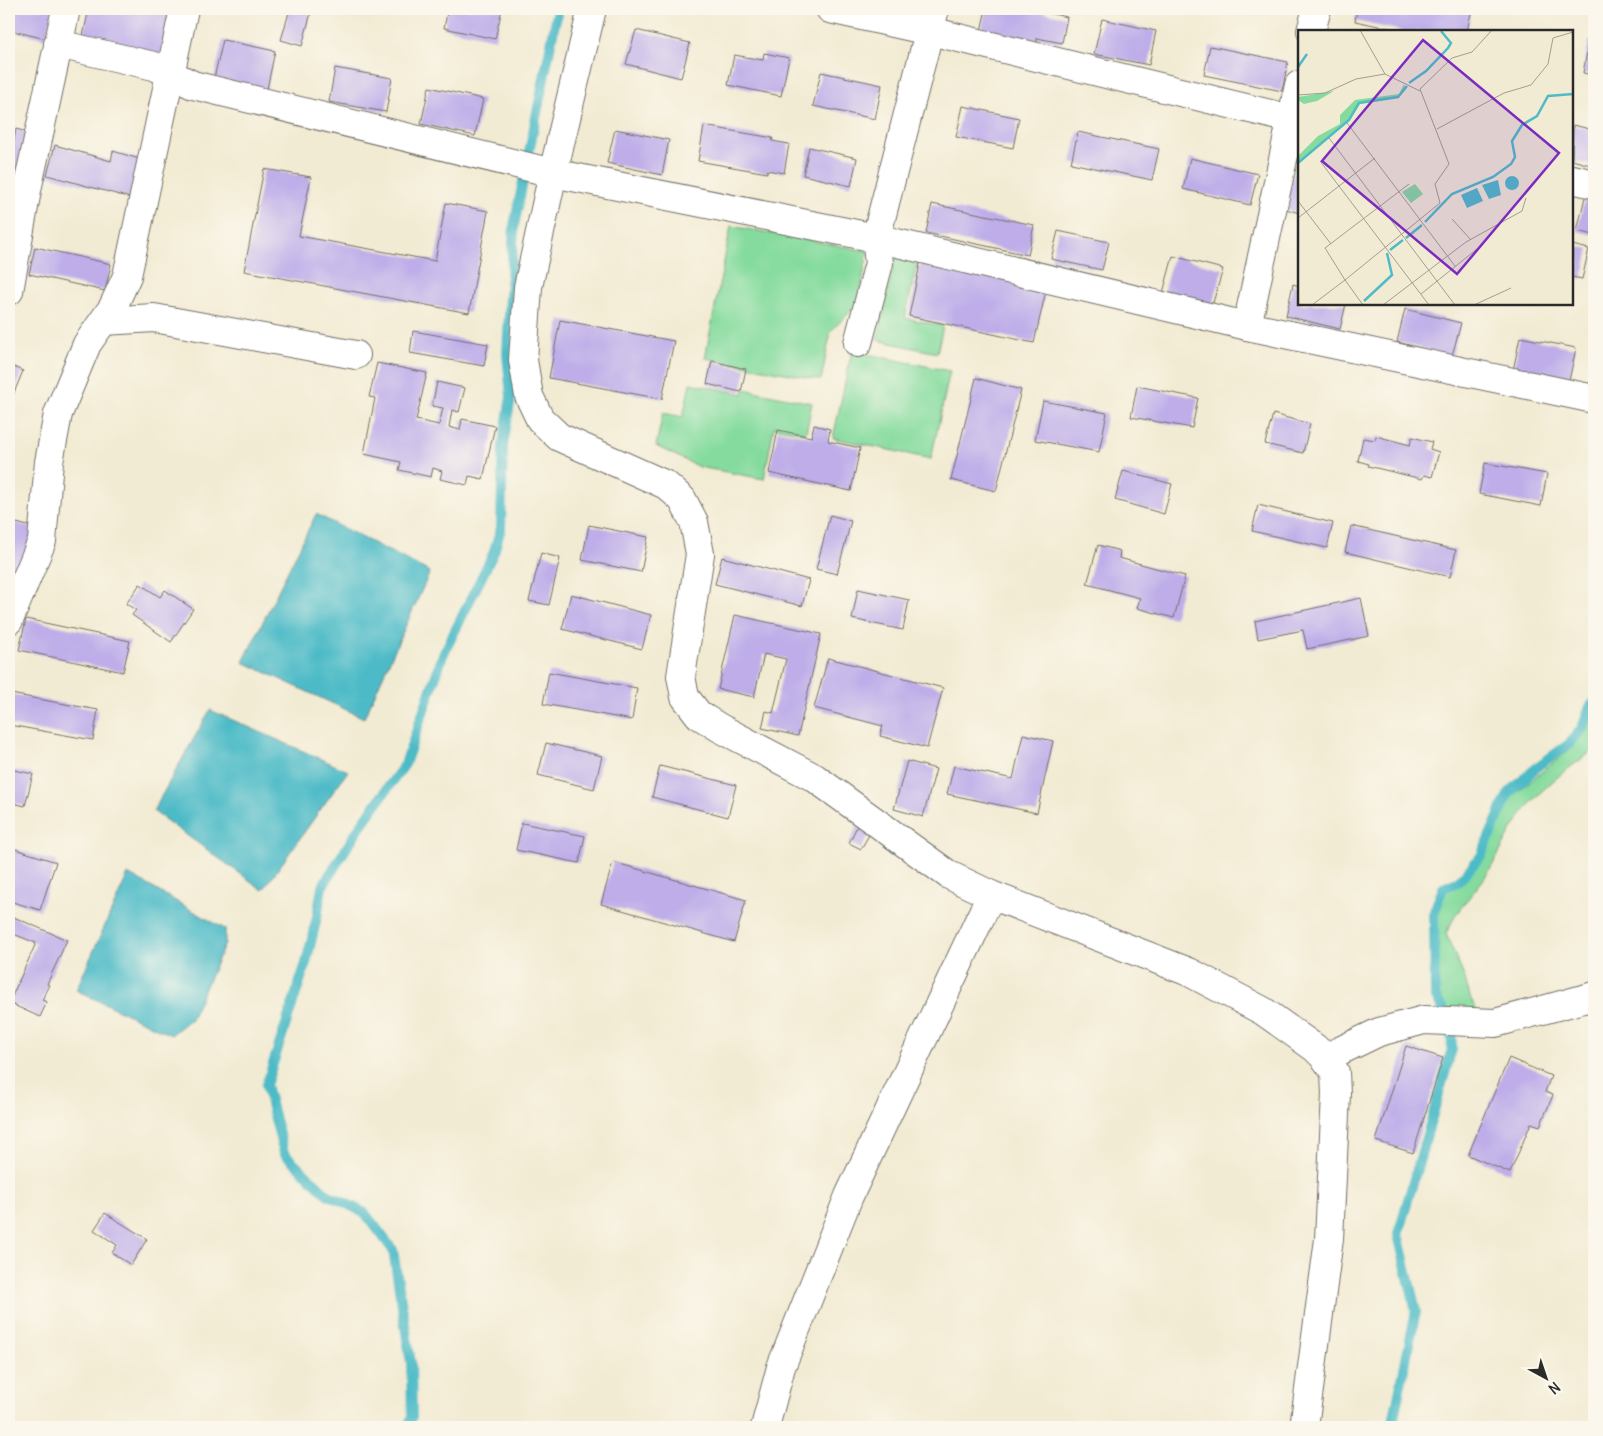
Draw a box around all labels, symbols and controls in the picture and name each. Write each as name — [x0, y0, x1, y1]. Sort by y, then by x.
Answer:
inset map — [1298, 30, 1573, 305]
north arrow — [1520, 1354, 1570, 1404]
text: N — [1545, 1378, 1564, 1398]

